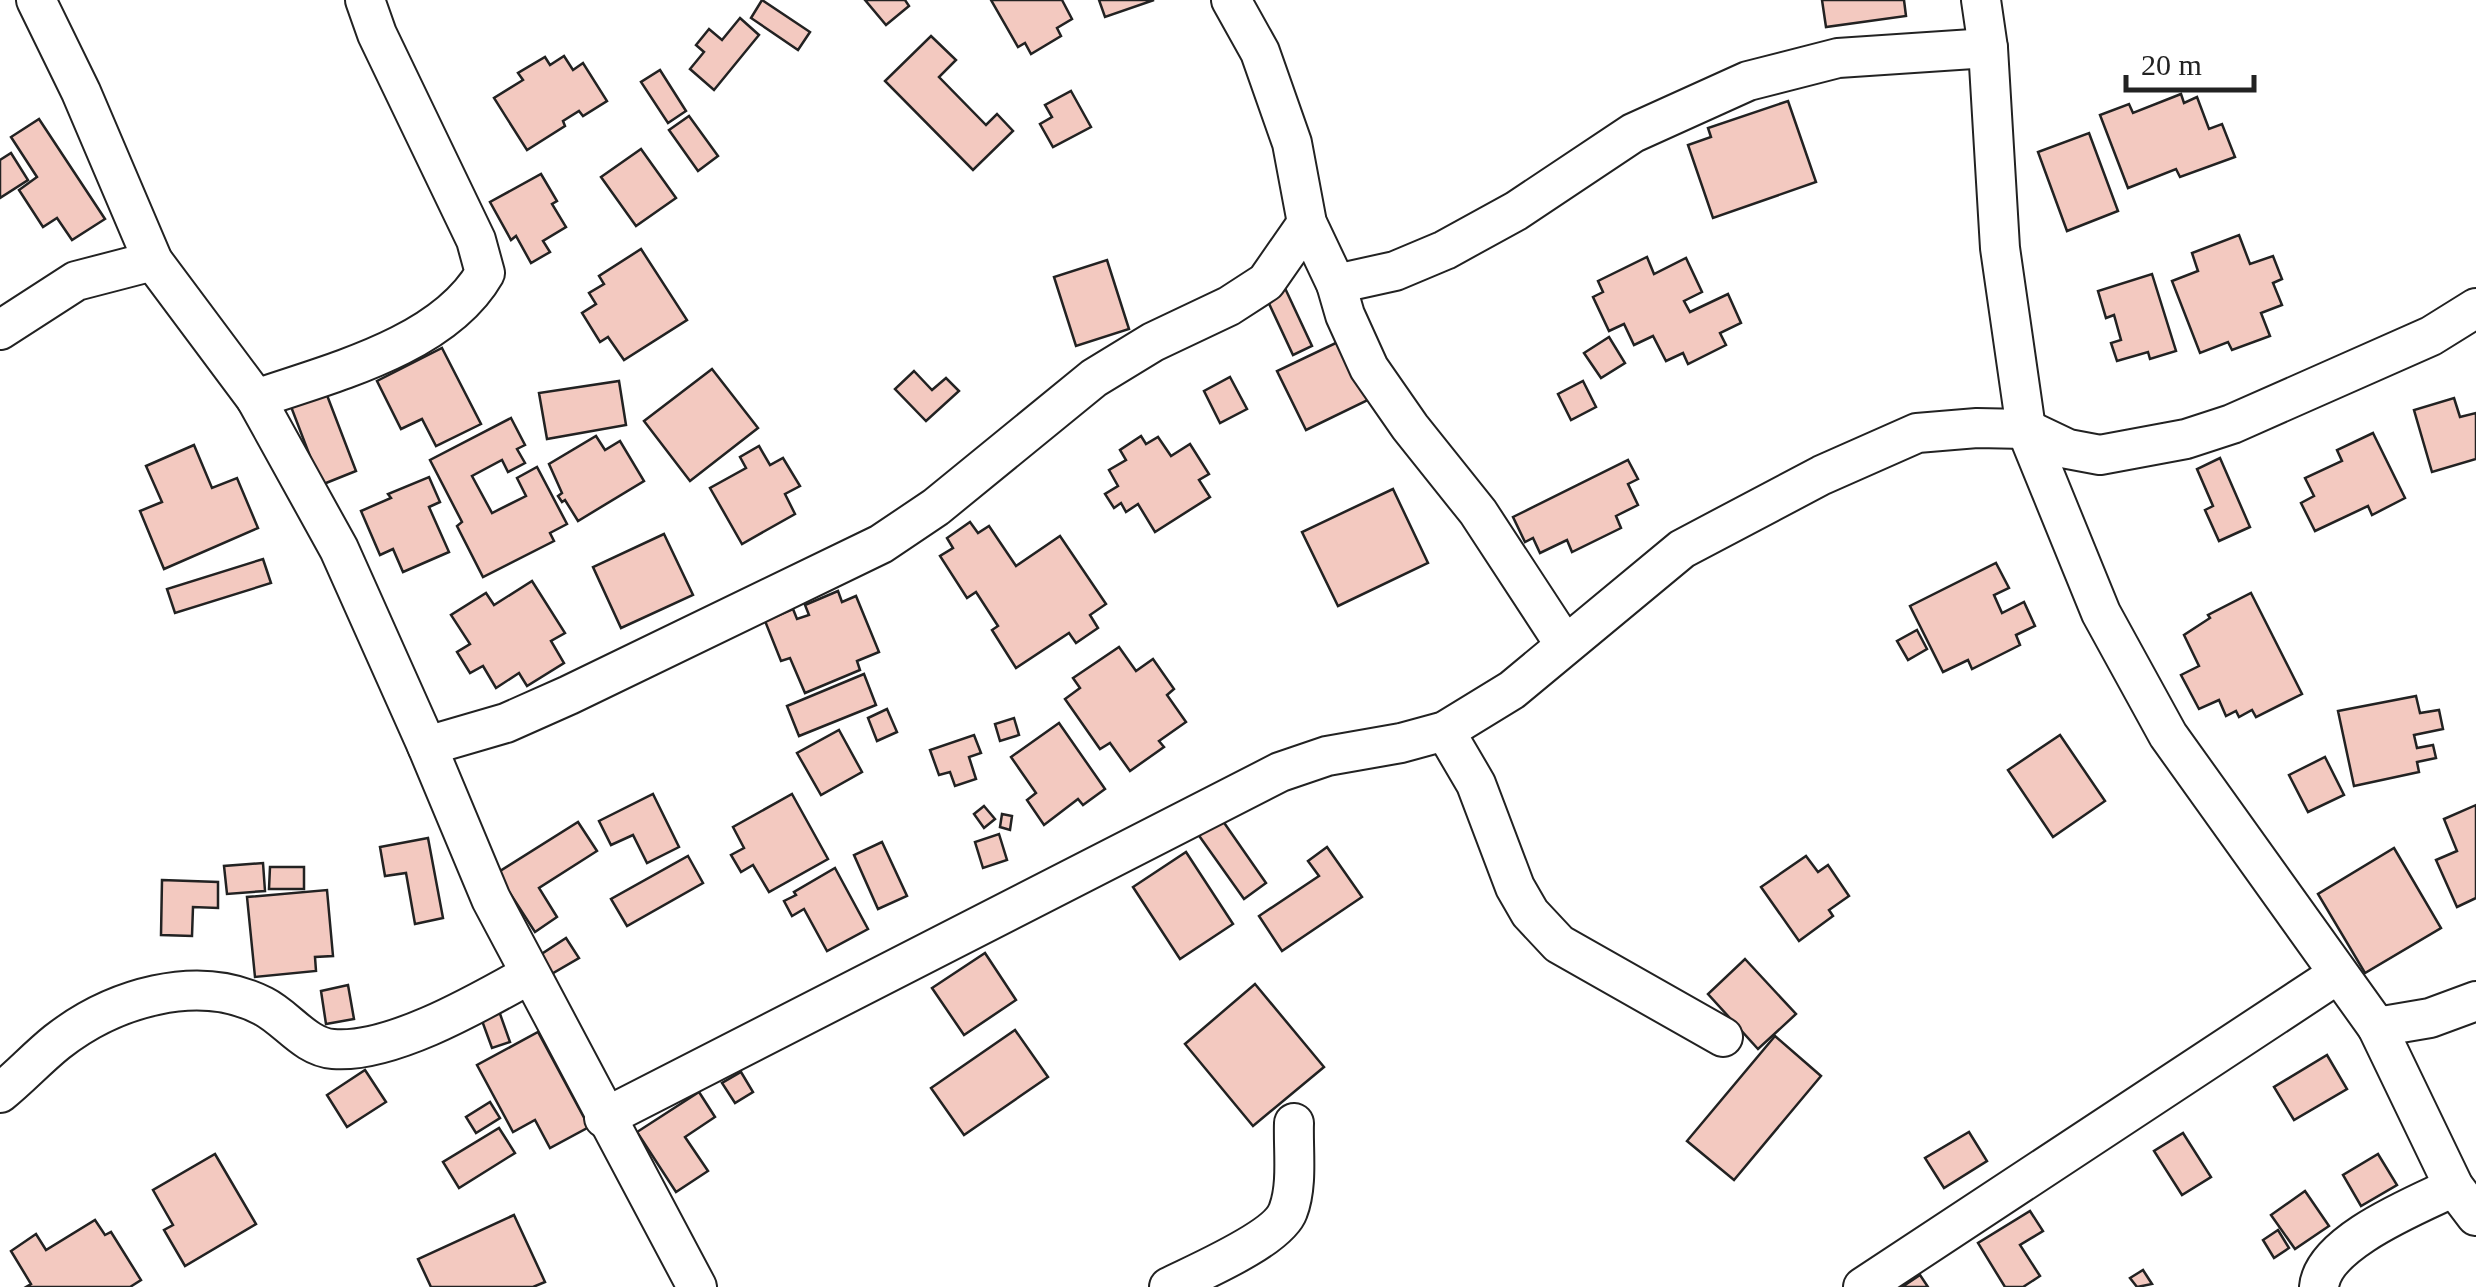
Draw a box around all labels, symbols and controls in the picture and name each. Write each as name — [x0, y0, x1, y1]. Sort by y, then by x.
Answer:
scale bar — [2126, 30, 2254, 92]
text: 20 m — [2141, 48, 2202, 81]

